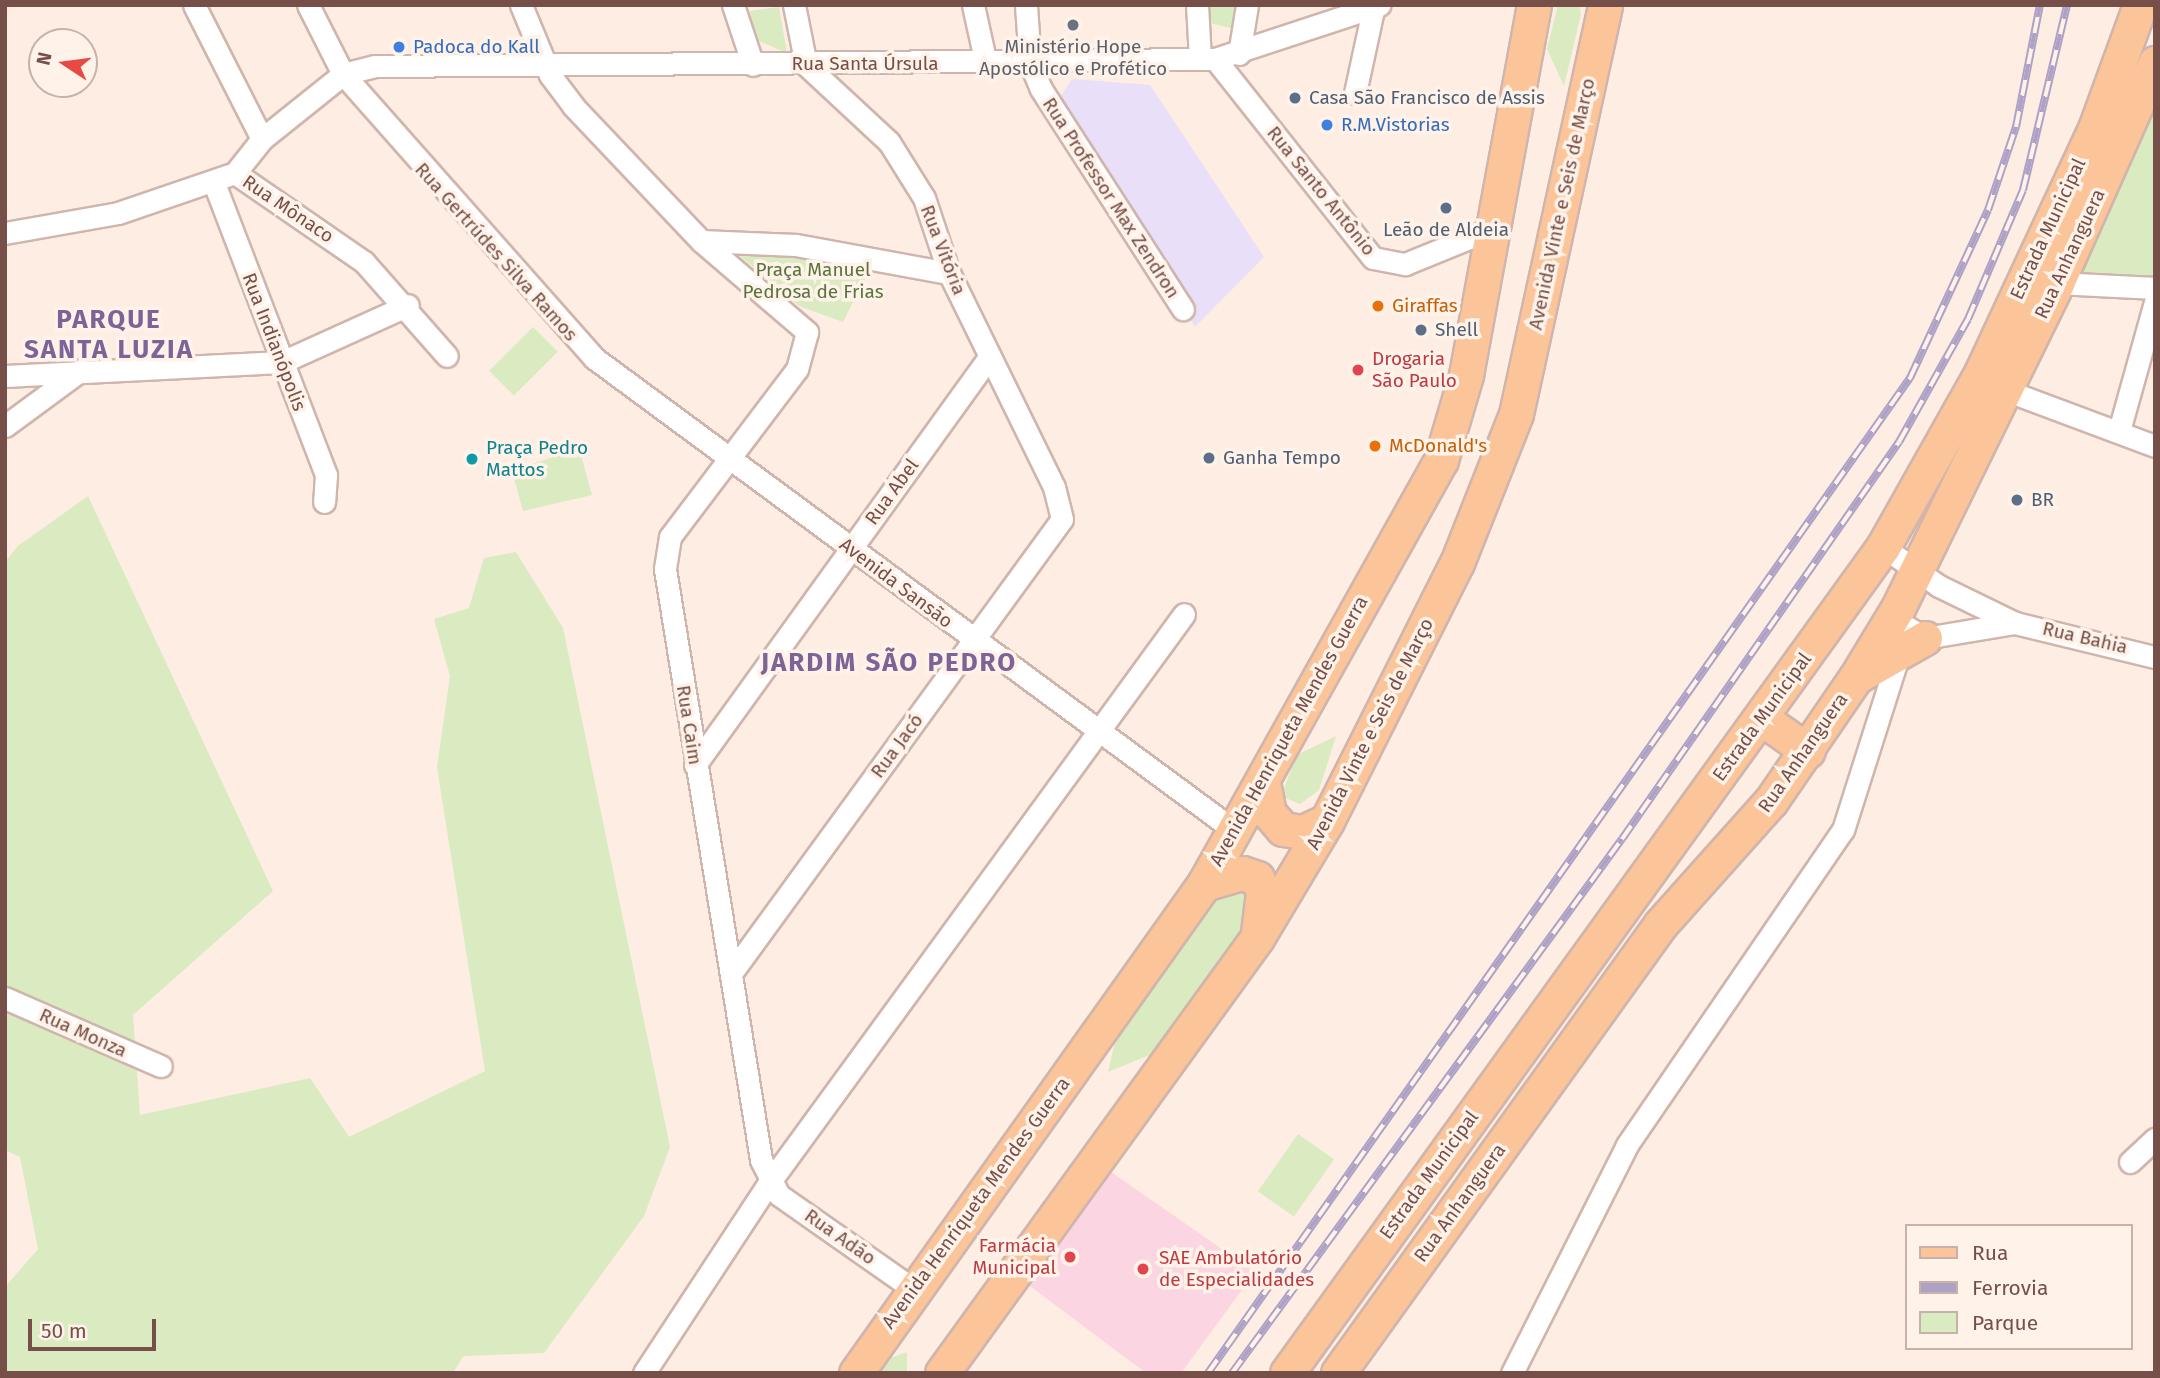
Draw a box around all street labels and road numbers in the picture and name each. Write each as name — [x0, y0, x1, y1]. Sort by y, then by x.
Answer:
street label: Rua Santa Úrsula — [791, 53, 939, 75]
street label: Avenida Vinte e Seis de Março — [1524, 76, 1600, 332]
street label: Rua Professor Max Zendron — [1038, 93, 1184, 303]
street label: Rua Santo Antônio — [1262, 122, 1380, 260]
street label: Estrada Municipal — [2005, 155, 2091, 303]
street label: Rua Gertrúdes Silva Ramos — [410, 158, 582, 346]
street label: Rua Mônaco — [238, 170, 338, 248]
street label: Rua Anhanguera — [2030, 185, 2110, 323]
street label: Rua Vitória — [915, 202, 971, 298]
street label: Rua Indianópolis — [237, 270, 311, 414]
street label: Rua Abel — [860, 455, 924, 529]
street label: Avenida Sansão — [835, 533, 957, 633]
street label: Avenida Henriqueta Mendes Guerra — [1205, 592, 1373, 870]
street label: Avenida Vinte e Seis de Março — [1302, 615, 1438, 853]
street label: Rua Bahia — [2040, 617, 2130, 659]
street label: Estrada Municipal — [1708, 648, 1816, 786]
street label: Rua Caim — [671, 684, 707, 766]
street label: Rua Anhanguera — [1753, 689, 1853, 817]
street label: Rua Jacó — [866, 709, 928, 783]
street label: Rua Monza — [36, 1004, 130, 1062]
street label: Avenida Henriqueta Mendes Guerra — [877, 1073, 1075, 1333]
street label: Estrada Municipal — [1375, 1106, 1483, 1244]
street label: Rua Anhanguera — [1409, 1139, 1511, 1267]
street label: Rua Adão — [800, 1204, 880, 1270]

